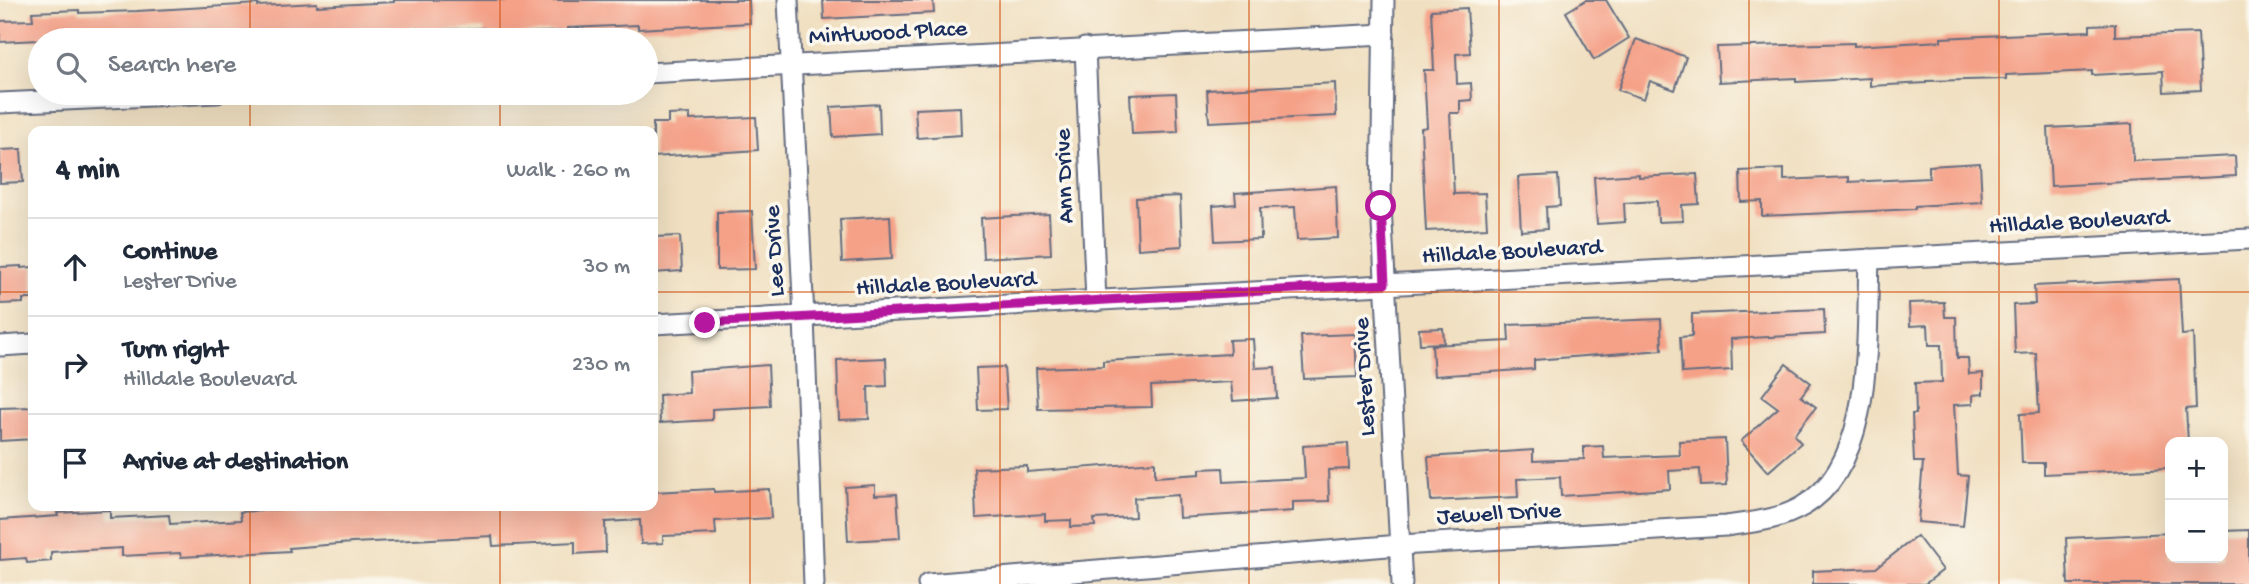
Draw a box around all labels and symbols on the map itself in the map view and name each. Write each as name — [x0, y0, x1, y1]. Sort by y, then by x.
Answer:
street label: Mintwood Place — [808, 15, 969, 53]
street label: Ann Drive — [1050, 127, 1082, 224]
route start — [1365, 190, 1396, 221]
street label: Lee Drive — [759, 204, 793, 297]
street label: Hilldale Boulevard — [1988, 204, 2172, 242]
street label: Hilldale Boulevard — [1421, 234, 1605, 272]
street label: Hilldale Boulevard — [855, 266, 1039, 304]
route end — [689, 307, 720, 338]
street label: Lester Drive — [1348, 316, 1384, 437]
street label: Jewell Drive — [1436, 497, 1563, 533]

